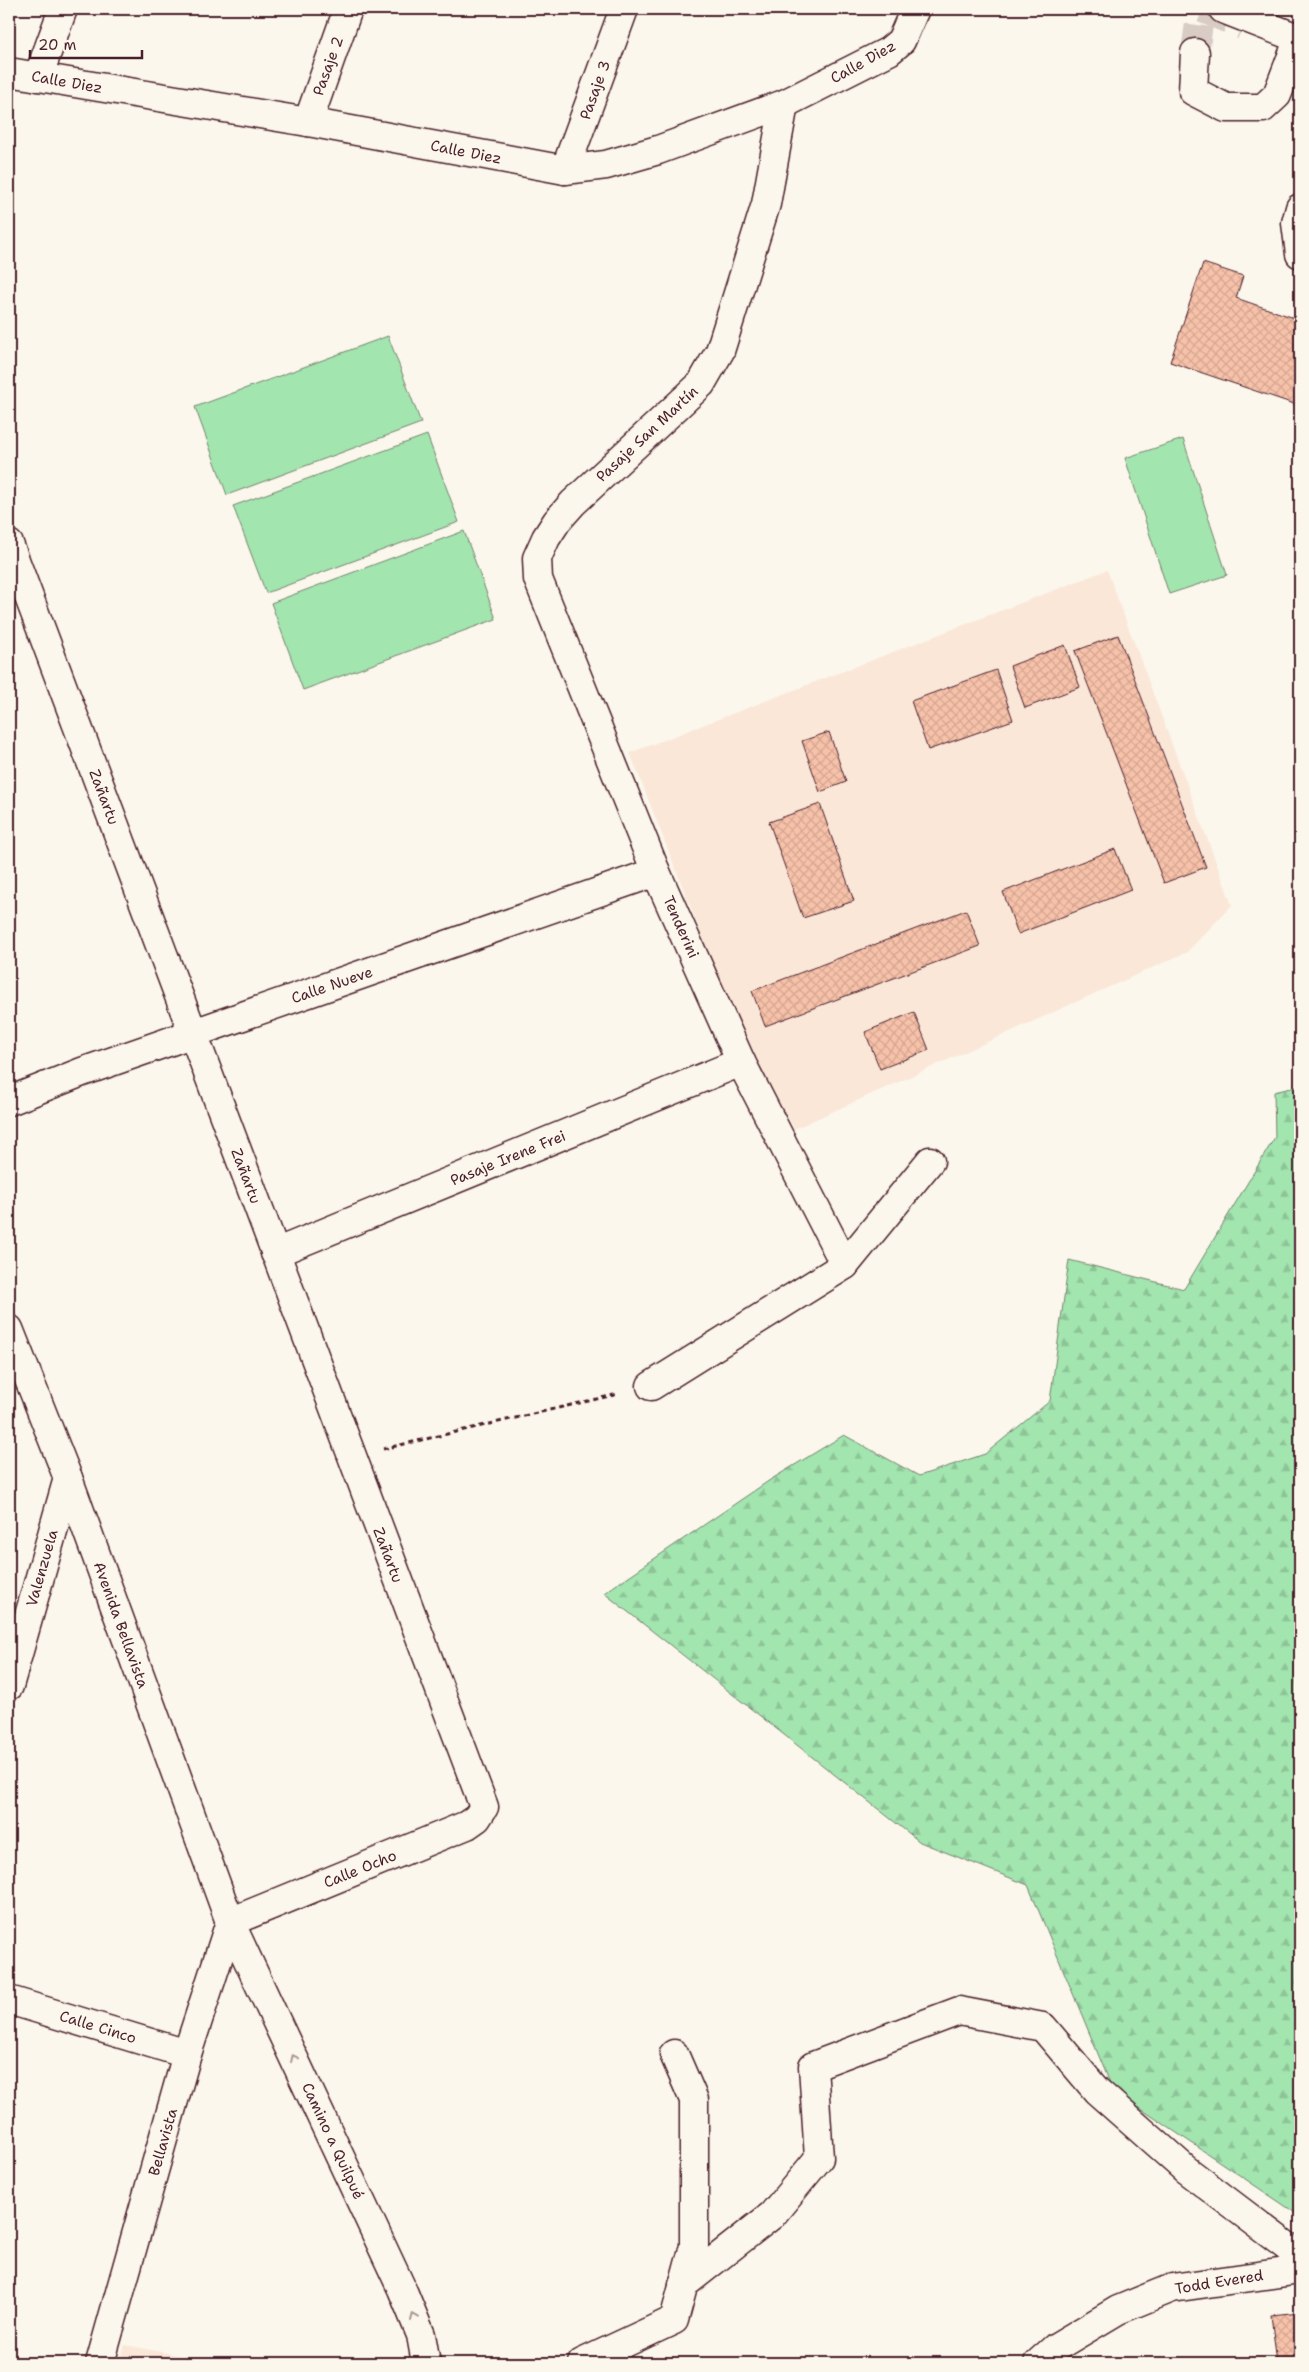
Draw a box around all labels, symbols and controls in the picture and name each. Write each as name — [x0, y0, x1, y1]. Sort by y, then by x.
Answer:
scale bar — [30, 28, 142, 60]
street label: Pasaje 2 — [308, 34, 348, 98]
text: 20 m — [38, 35, 77, 55]
street label: Calle Diez — [827, 36, 899, 88]
street label: Pasaje 3 — [575, 58, 615, 122]
street label: Calle Diez — [30, 66, 104, 98]
street label: Calle Diez — [429, 135, 503, 169]
street label: Pasaje San Martín — [592, 381, 702, 487]
street label: Zañartu — [84, 766, 124, 828]
street label: Tenderini — [658, 893, 704, 961]
street label: Calle Nueve — [288, 962, 376, 1008]
street label: Pasaje Irene Frei — [447, 1126, 569, 1190]
street label: Zañartu — [226, 1145, 266, 1207]
street label: Zañartu — [368, 1524, 408, 1586]
street label: Valenzuela — [21, 1527, 63, 1609]
street label: Avenida Bellavista — [89, 1559, 153, 1692]
street label: Calle Ocho — [321, 1845, 399, 1893]
street label: Calle Cinco — [57, 2006, 139, 2048]
one-way arrow — [290, 2054, 300, 2063]
street label: Camino a Quilpué — [297, 2079, 369, 2203]
street label: Bellavista — [144, 2105, 182, 2178]
street label: Todd Evered — [1173, 2265, 1265, 2299]
one-way arrow — [409, 2313, 419, 2321]

